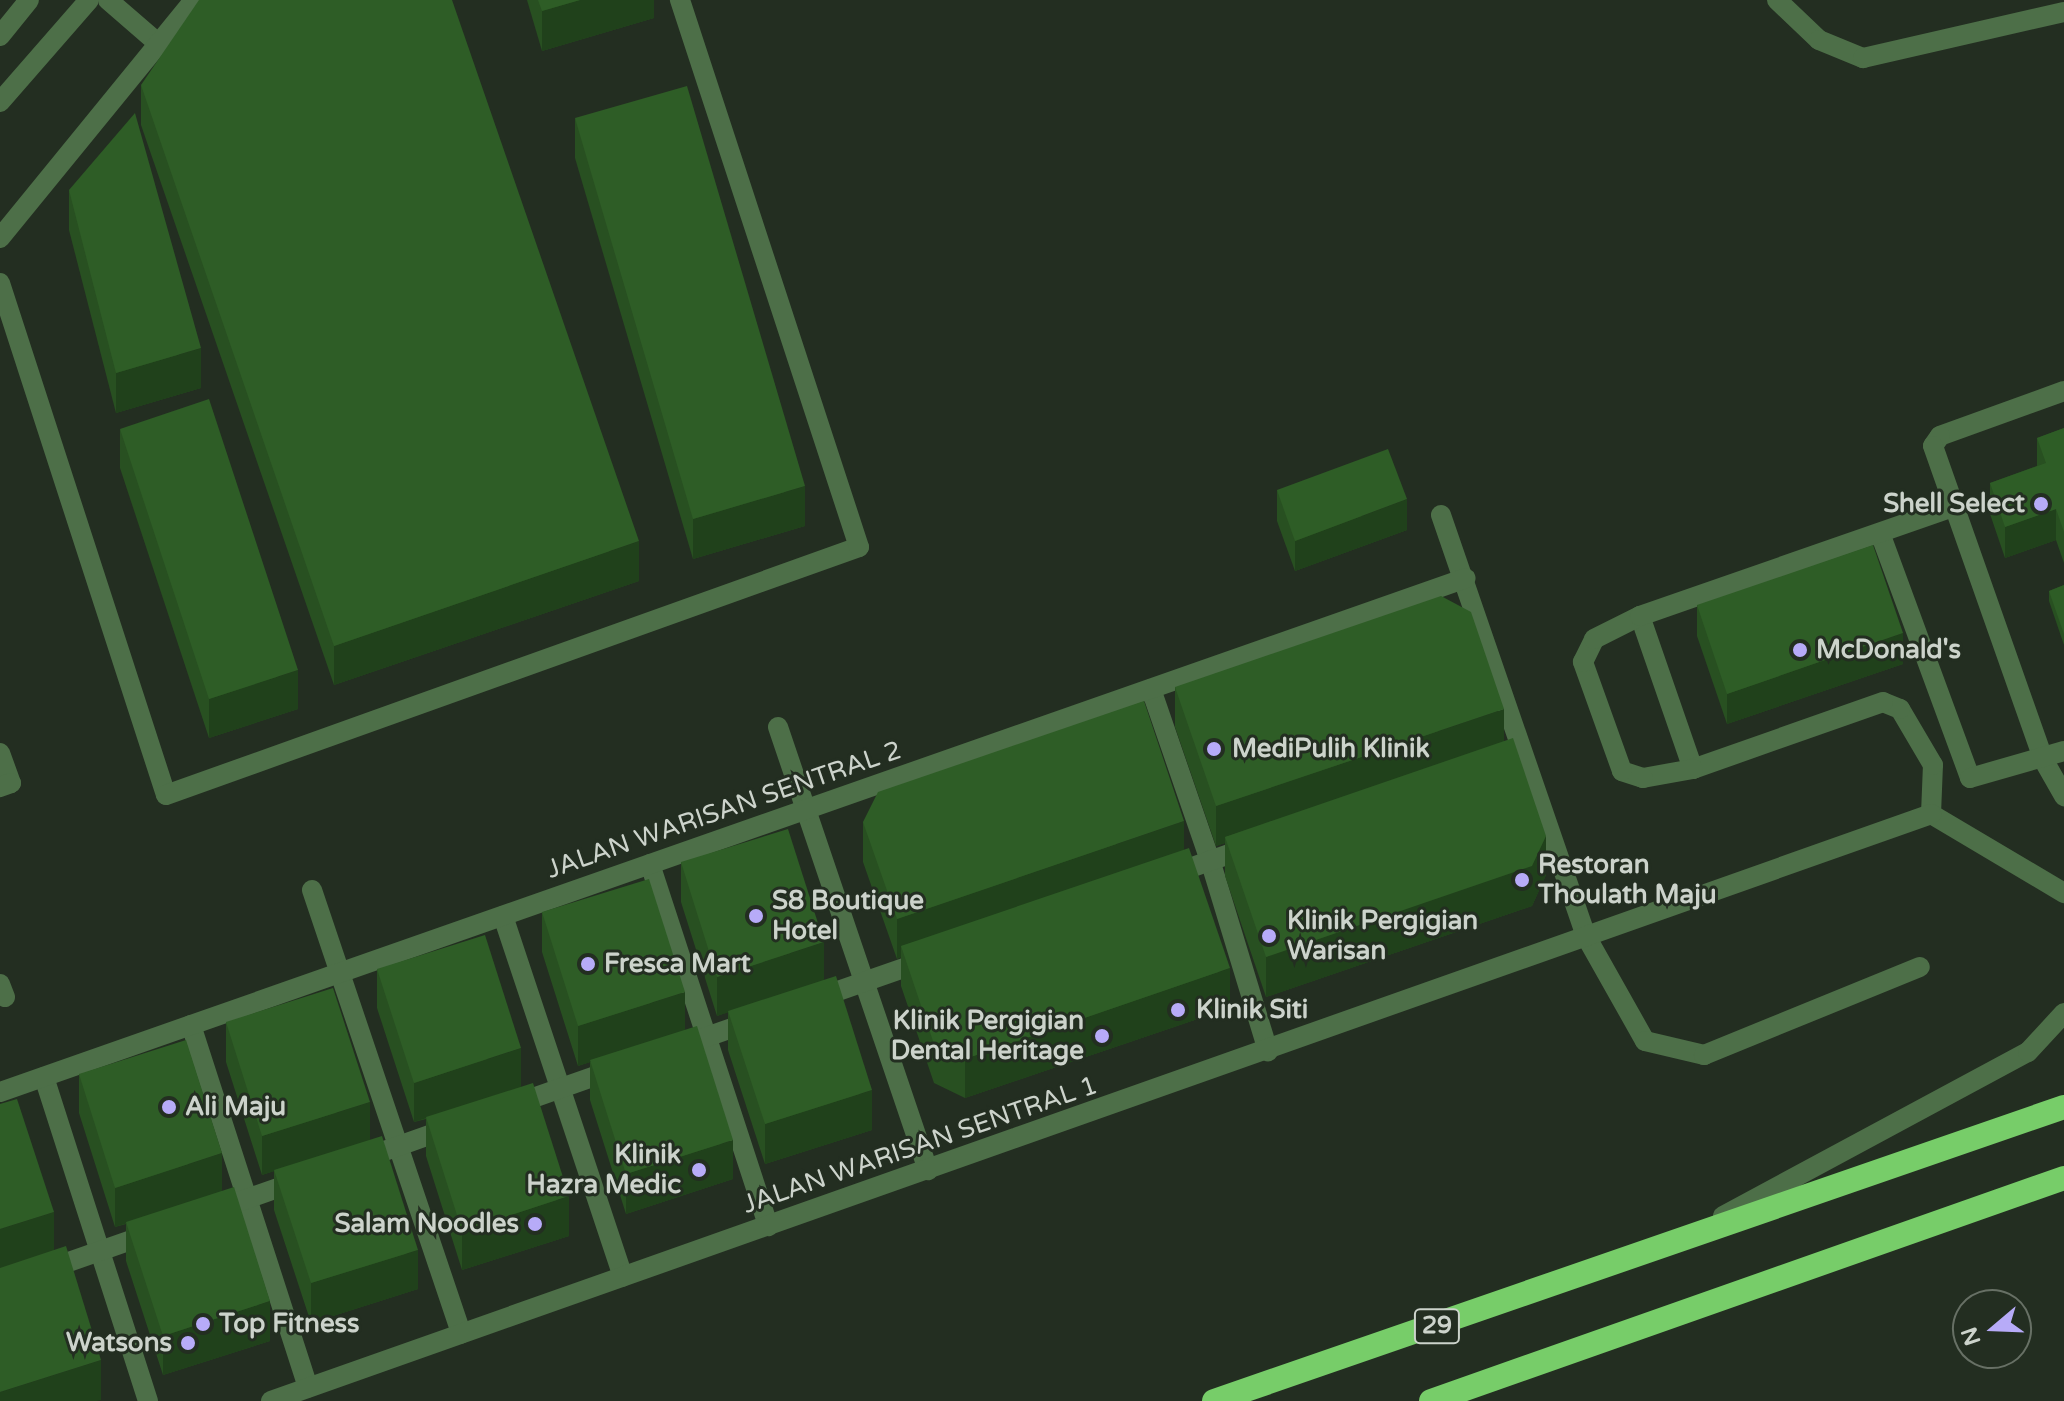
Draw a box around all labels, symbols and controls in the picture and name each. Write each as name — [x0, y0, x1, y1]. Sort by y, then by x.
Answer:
place label: Shell Select — [1883, 488, 2025, 520]
marker: Shell Select — [2032, 495, 2050, 513]
place label: McDonald's — [1816, 634, 1961, 666]
marker: McDonald's — [1791, 641, 1809, 659]
place label: MediPulih Klinik — [1232, 733, 1430, 765]
street label: JALAN WARISAN SENTRAL 2 — [543, 735, 905, 885]
marker: MediPulih Klinik — [1203, 738, 1225, 760]
place label: Restoran Thoulath Maju — [1538, 849, 1717, 910]
marker: Restoran Thoulath Maju — [1513, 871, 1531, 889]
place label: S8 Boutique Hotel — [772, 885, 924, 946]
place label: Klinik Pergigian Warisan — [1287, 905, 1478, 966]
marker: S8 Boutique Hotel — [747, 907, 765, 925]
marker: Klinik Pergigian Warisan — [1258, 925, 1280, 947]
place label: Fresca Mart — [604, 948, 751, 980]
marker: Fresca Mart — [579, 955, 597, 973]
place label: Klinik Siti — [1196, 994, 1308, 1026]
marker: Klinik Siti — [1167, 999, 1189, 1021]
place label: Klinik Pergigian Dental Heritage — [891, 1005, 1084, 1066]
marker: Klinik Pergigian Dental Heritage — [1091, 1025, 1113, 1047]
street label: JALAN WARISAN SENTRAL 1 — [739, 1070, 1101, 1220]
place label: Ali Maju — [185, 1091, 286, 1123]
marker: Ali Maju — [160, 1098, 178, 1116]
place label: Klinik Hazra Medic — [526, 1139, 681, 1200]
marker: Klinik Hazra Medic — [688, 1159, 710, 1181]
place label: Salam Noodles — [334, 1208, 519, 1240]
marker: Salam Noodles — [526, 1215, 544, 1233]
north arrow — [1952, 1289, 2032, 1369]
road number: 29 — [1413, 1306, 1461, 1346]
place label: Top Fitness — [219, 1308, 360, 1340]
marker: Top Fitness — [194, 1315, 212, 1333]
text: N — [1956, 1324, 1986, 1349]
place label: Watsons — [66, 1327, 172, 1359]
marker: Watsons — [179, 1334, 197, 1352]

